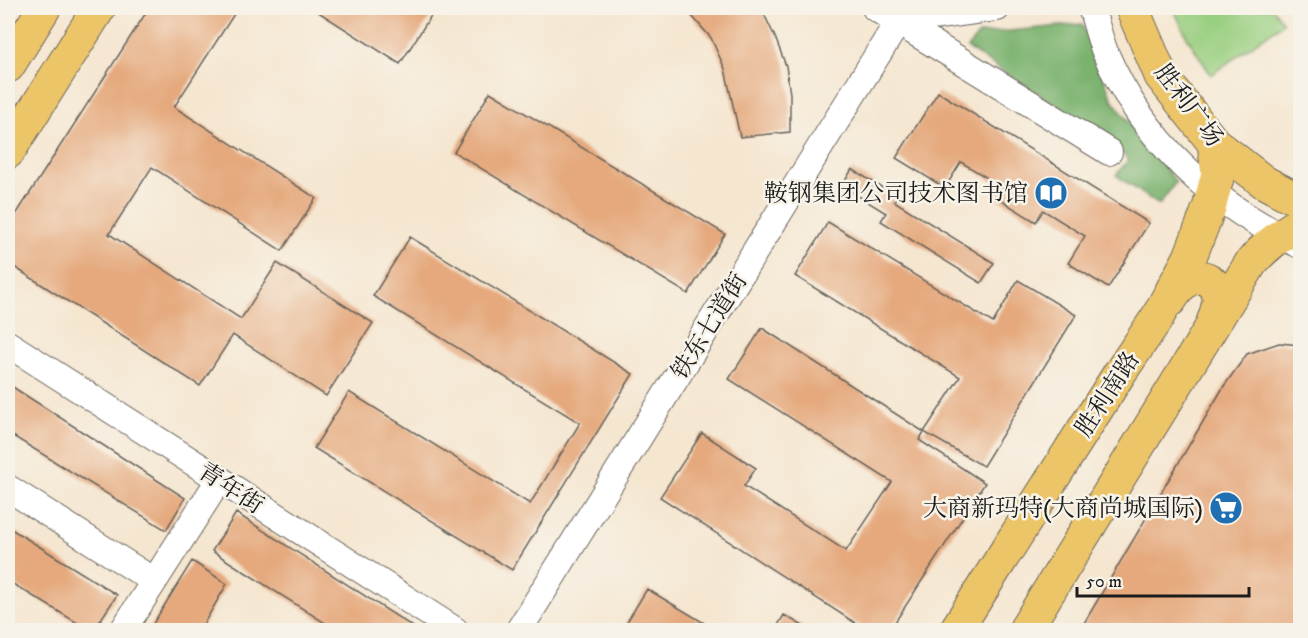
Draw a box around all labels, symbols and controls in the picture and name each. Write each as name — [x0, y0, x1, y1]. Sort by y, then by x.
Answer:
street label: 胜利广场 — [1147, 58, 1229, 153]
library icon: 鞍钢集团公司技术图书馆 — [1033, 175, 1069, 211]
place label: 鞍钢集团公司技术图书馆 — [764, 179, 1028, 209]
street label: 铁东七道街 — [665, 268, 754, 385]
street label: 胜利南路 — [1069, 346, 1147, 443]
street label: 青年街 — [192, 457, 269, 521]
supermarket icon: 大商新玛特(大商尚城国际) — [1208, 490, 1244, 526]
place label: 大商新玛特(大商尚城国际) — [923, 494, 1203, 524]
scale bar — [1077, 560, 1250, 598]
text: 50 m — [1086, 571, 1122, 593]

